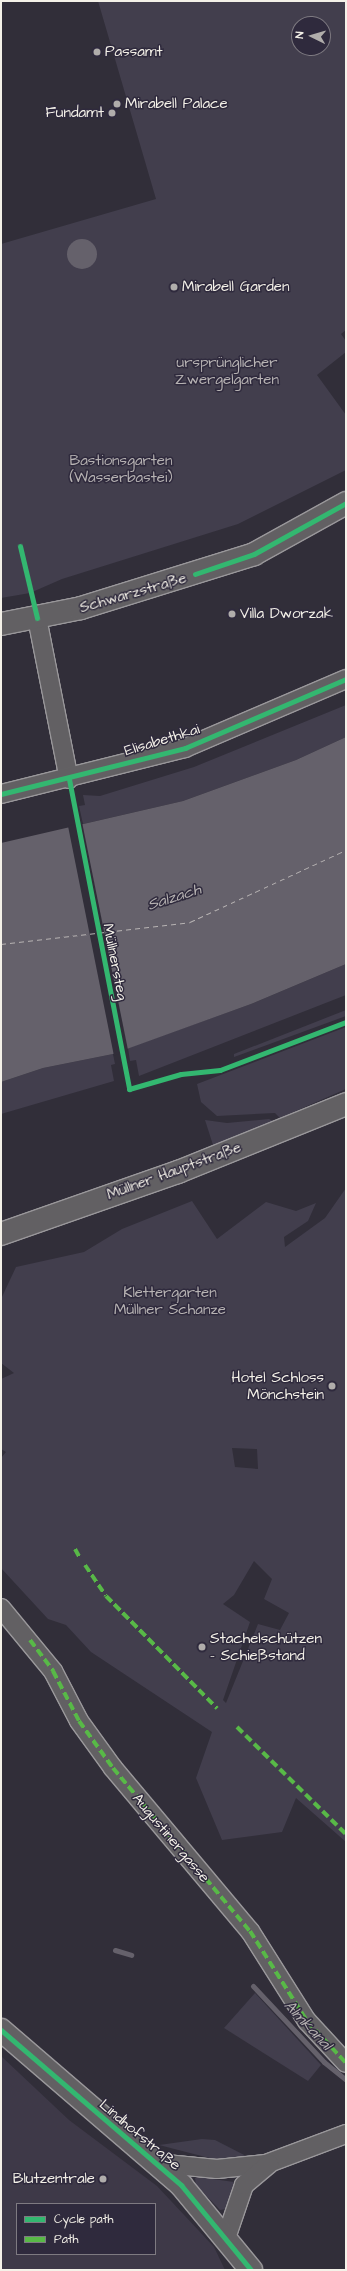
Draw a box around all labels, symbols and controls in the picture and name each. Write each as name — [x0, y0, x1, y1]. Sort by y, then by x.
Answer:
north arrow — [291, 16, 331, 56]
text: N — [292, 31, 307, 39]
place label: Passamt — [105, 43, 163, 61]
marker: Passamt — [92, 47, 102, 57]
place label: Mirabell Palace — [125, 95, 228, 113]
marker: Mirabell Palace — [112, 99, 122, 109]
place label: Fundamt — [45, 104, 104, 122]
marker: Fundamt — [107, 108, 117, 118]
place label: Mirabell Garden — [182, 278, 289, 296]
marker: Mirabell Garden — [169, 282, 179, 292]
park label: ursprünglicher Zwergelgarten — [175, 353, 279, 388]
park label: Bastionsgarten (Wasserbastei) — [70, 451, 172, 486]
street label: Schwarzstraße — [78, 569, 188, 617]
place label: Villa Dworzak — [240, 605, 333, 623]
marker: Villa Dworzak — [227, 609, 237, 619]
street label: Elisabethkai — [122, 720, 202, 760]
water label: Salzach — [145, 879, 203, 915]
street label: Müllnersteg — [99, 922, 131, 1002]
street label: Müllner Hauptstraße — [104, 1138, 244, 1204]
park label: Klettergarten Müllner Schanze — [114, 1283, 226, 1318]
place label: Hotel Schloss Mönchstein — [232, 1368, 324, 1403]
marker: Hotel Schloss Mönchstein — [327, 1381, 337, 1391]
place label: Stachelschützen - Schießstand — [210, 1629, 322, 1664]
marker: Stachelschützen - Schießstand — [197, 1642, 207, 1652]
street label: Augustinergasse — [128, 1790, 214, 1886]
water label: Almkanal — [280, 1996, 336, 2054]
street label: Lindhofstraße — [96, 2096, 184, 2174]
place label: Blutzentrale — [13, 2170, 95, 2188]
marker: Blutzentrale — [98, 2174, 108, 2184]
legend — [16, 2203, 156, 2255]
text: Cycle path — [54, 2211, 113, 2228]
text: Path — [54, 2231, 79, 2248]

